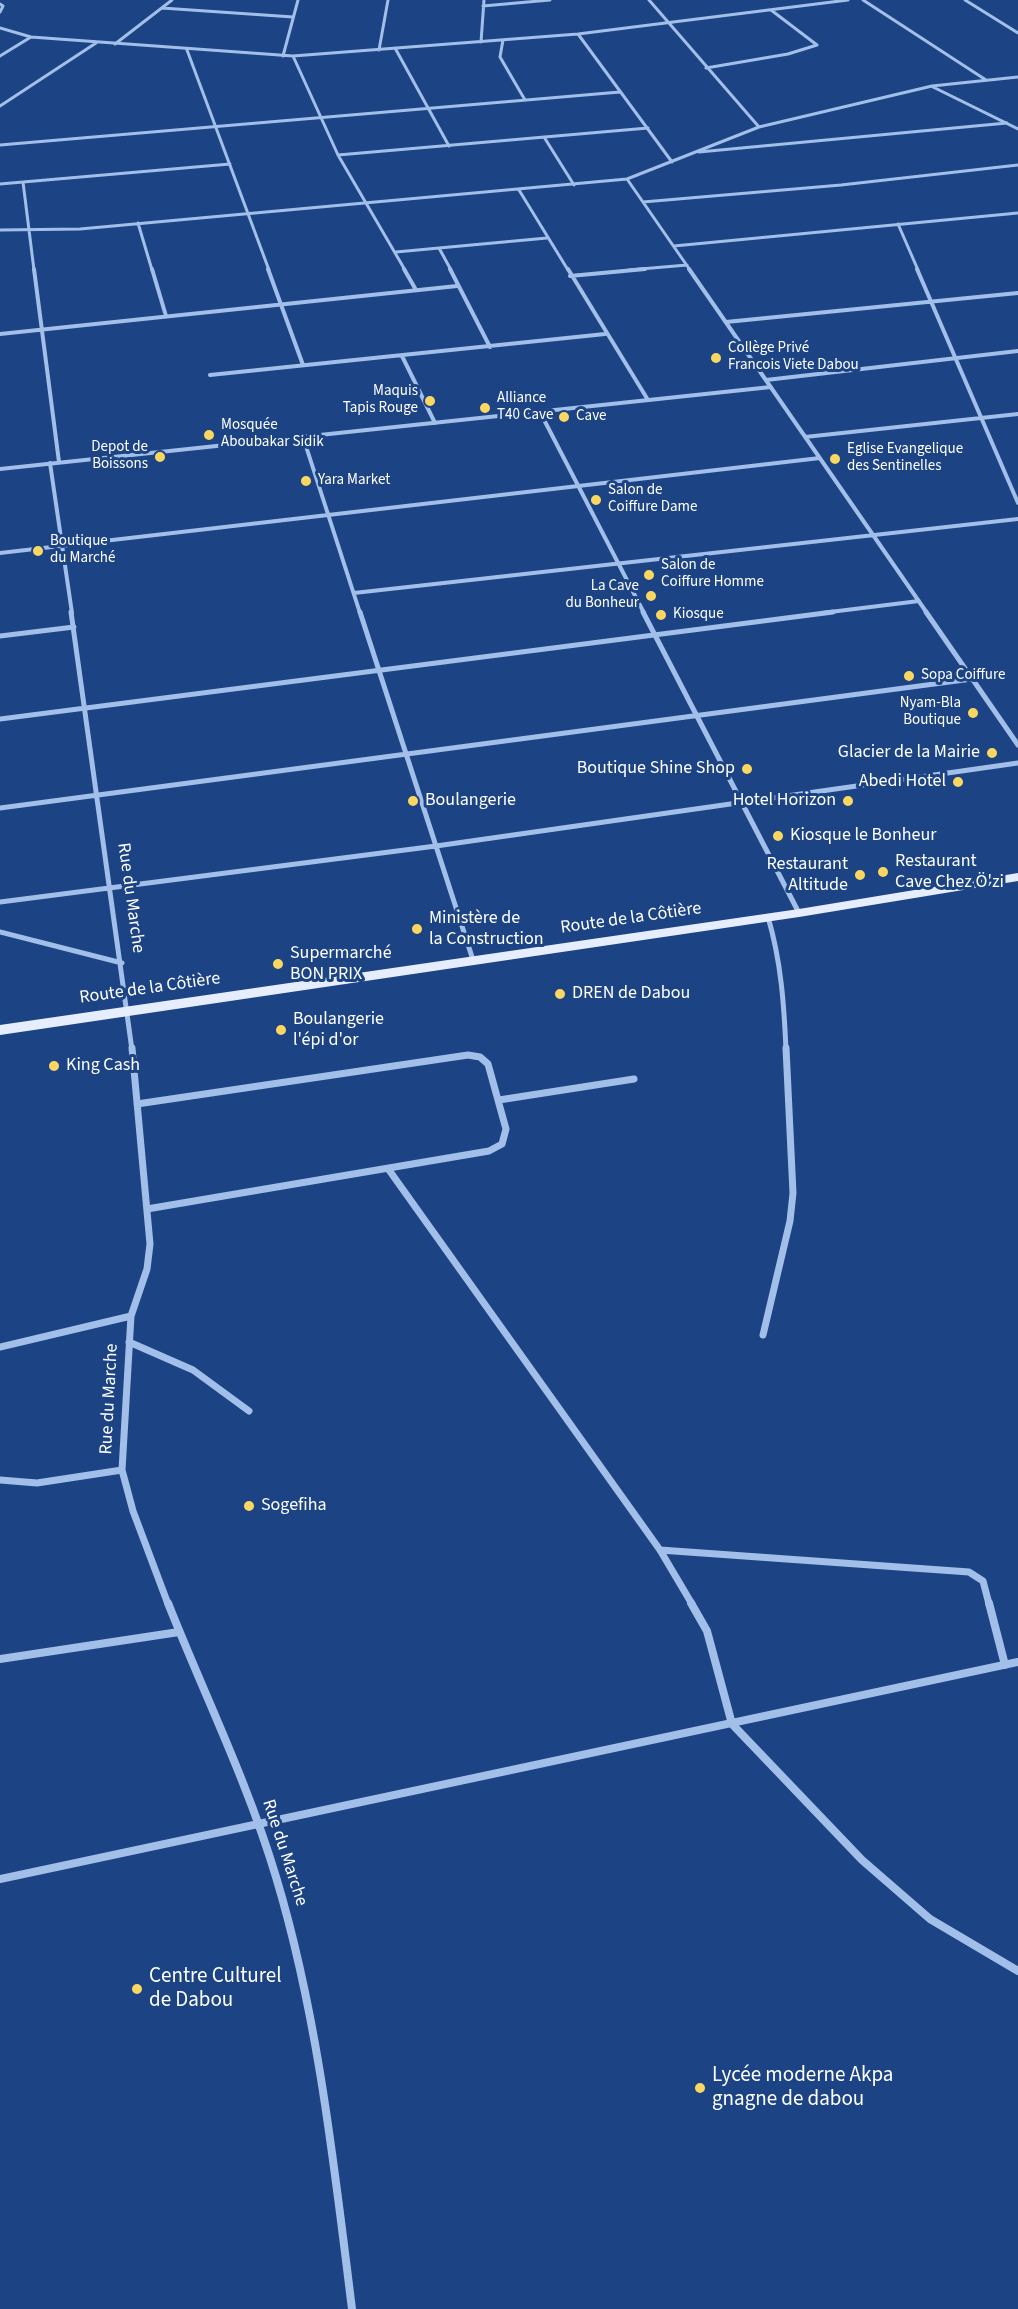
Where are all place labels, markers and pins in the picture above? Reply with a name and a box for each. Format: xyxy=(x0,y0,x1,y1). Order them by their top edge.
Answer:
place label: Collège Privé Francois Viete Dabou xyxy=(728,340,859,375)
marker: Collège Privé Francois Viete Dabou xyxy=(709,351,723,365)
place label: Maquis Tapis Rouge xyxy=(343,383,418,418)
place label: Alliance T40 Cave xyxy=(497,390,553,425)
marker: Maquis Tapis Rouge xyxy=(423,394,437,408)
marker: Alliance T40 Cave xyxy=(478,401,492,415)
place label: Cave xyxy=(576,408,607,426)
marker: Cave xyxy=(557,410,571,424)
place label: Mosquée Aboubakar Sidik xyxy=(221,417,324,452)
marker: Mosquée Aboubakar Sidik xyxy=(202,428,216,442)
place label: Depot de Boissons xyxy=(91,439,148,474)
place label: Eglise Evangelique des Sentinelles xyxy=(847,441,963,476)
marker: Depot de Boissons xyxy=(153,450,167,464)
marker: Eglise Evangelique des Sentinelles xyxy=(828,452,842,466)
place label: Yara Market xyxy=(318,472,390,490)
marker: Yara Market xyxy=(299,474,313,488)
place label: Salon de Coiffure Dame xyxy=(608,482,697,517)
marker: Salon de Coiffure Dame xyxy=(589,493,603,507)
place label: Boutique du Marché xyxy=(50,533,115,568)
marker: Boutique du Marché xyxy=(31,544,45,558)
place label: Salon de Coiffure Homme xyxy=(661,557,764,592)
marker: Salon de Coiffure Homme xyxy=(642,568,656,582)
place label: La Cave du Bonheur xyxy=(565,578,639,613)
marker: La Cave du Bonheur xyxy=(644,589,658,603)
place label: Kiosque xyxy=(673,606,724,624)
marker: Kiosque xyxy=(654,608,668,622)
place label: Sopa Coiffure xyxy=(921,667,1006,685)
marker: Sopa Coiffure xyxy=(902,669,916,683)
place label: Nyam-Bla Boutique xyxy=(900,695,961,730)
marker: Nyam-Bla Boutique xyxy=(966,706,980,720)
place label: Glacier de la Mairie xyxy=(838,742,980,764)
marker: Glacier de la Mairie xyxy=(985,746,999,760)
place label: Boutique Shine Shop xyxy=(577,758,735,780)
marker: Boutique Shine Shop xyxy=(740,762,754,776)
place label: Abedi Hotel xyxy=(859,771,946,793)
marker: Abedi Hotel xyxy=(951,775,965,789)
place label: Boulangerie xyxy=(425,790,516,812)
place label: Hotel Horizon xyxy=(733,790,836,812)
marker: Boulangerie xyxy=(406,794,420,808)
marker: Hotel Horizon xyxy=(841,794,855,808)
place label: Kiosque le Bonheur xyxy=(790,825,936,847)
marker: Kiosque le Bonheur xyxy=(771,829,785,843)
place label: Restaurant Cave Chez Ö'zi xyxy=(895,851,1004,894)
place label: Restaurant Altitude xyxy=(766,854,848,896)
marker: Restaurant Cave Chez Ö'zi xyxy=(876,865,890,879)
marker: Restaurant Altitude xyxy=(853,868,867,882)
place label: Ministère de la Construction xyxy=(429,908,544,950)
marker: Ministère de la Construction xyxy=(410,922,424,936)
place label: Supermarché BON PRIX xyxy=(290,943,392,986)
marker: Supermarché BON PRIX xyxy=(271,957,285,971)
place label: DREN de Dabou xyxy=(572,983,690,1005)
marker: DREN de Dabou xyxy=(553,987,567,1001)
place label: Boulangerie l'épi d'or xyxy=(293,1009,384,1052)
marker: Boulangerie l'épi d'or xyxy=(274,1023,288,1037)
place label: King Cash xyxy=(66,1055,140,1077)
marker: King Cash xyxy=(47,1059,61,1073)
place label: Sogefiha xyxy=(261,1495,327,1517)
marker: Sogefiha xyxy=(242,1499,256,1513)
place label: Centre Culturel de Dabou xyxy=(149,1964,282,2014)
marker: Centre Culturel de Dabou xyxy=(130,1982,144,1996)
place label: Lycée moderne Akpa gnagne de dabou xyxy=(712,2063,893,2113)
marker: Lycée moderne Akpa gnagne de dabou xyxy=(693,2081,707,2095)

